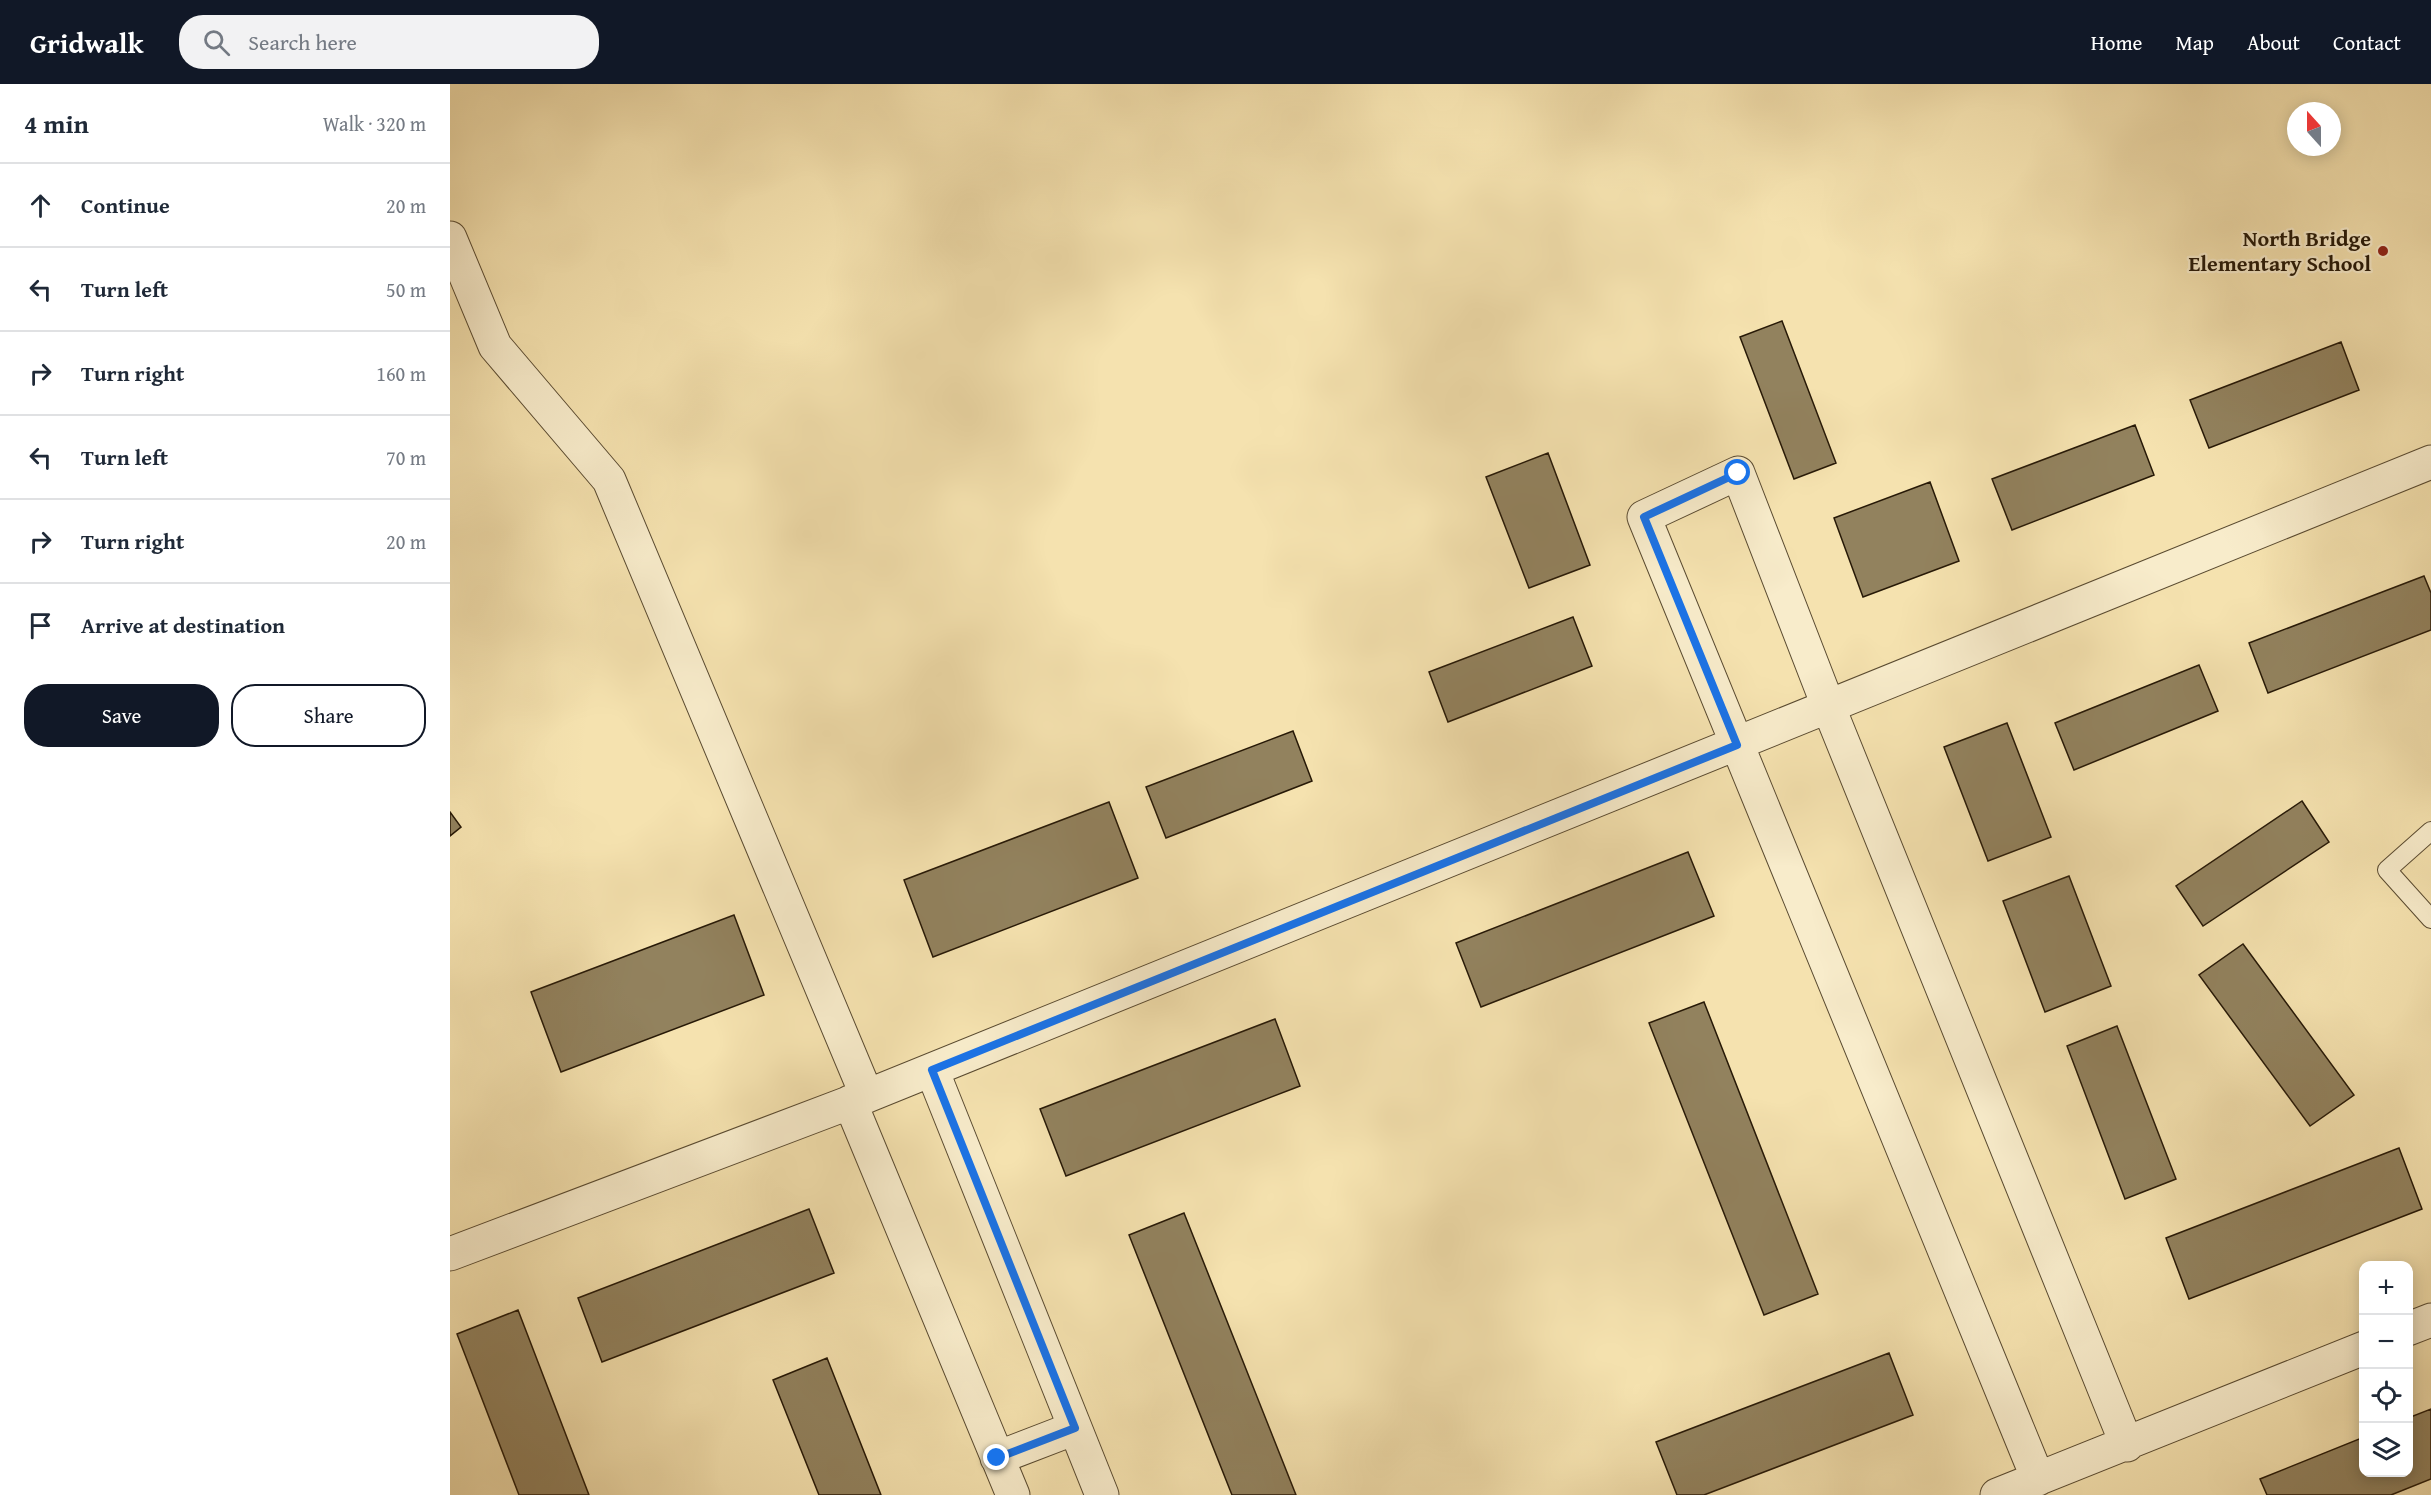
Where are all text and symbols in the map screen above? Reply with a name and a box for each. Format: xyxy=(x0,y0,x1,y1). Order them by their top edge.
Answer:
search box xyxy=(179,15,599,69)
text: Gridwalk xyxy=(30,22,143,63)
icon: search xyxy=(200,26,233,59)
text: Search here xyxy=(248,26,357,58)
text: Home xyxy=(2091,27,2142,58)
text: Map xyxy=(2175,27,2214,58)
text: About xyxy=(2247,27,2300,58)
text: Contact xyxy=(2333,27,2401,58)
north arrow xyxy=(2287,102,2341,156)
text: 4 min xyxy=(24,104,89,143)
text: Walk · 320 m xyxy=(323,109,426,138)
icon: ahead xyxy=(24,189,57,222)
text: Continue xyxy=(81,189,170,221)
text: 20 m xyxy=(386,191,426,220)
place label: North Bridge Elementary School xyxy=(2189,222,2371,279)
marker: North Bridge Elementary School xyxy=(2376,244,2390,258)
icon: left xyxy=(24,273,57,306)
text: Turn left xyxy=(81,273,168,305)
text: 50 m xyxy=(386,275,426,304)
icon: right xyxy=(24,357,57,390)
text: Turn right xyxy=(81,357,184,389)
text: 160 m xyxy=(376,359,426,388)
icon: left xyxy=(24,441,57,474)
text: Turn left xyxy=(81,441,168,473)
text: 70 m xyxy=(386,443,426,472)
route start xyxy=(1724,459,1750,485)
icon: right xyxy=(24,525,57,558)
text: Turn right xyxy=(81,525,184,557)
text: 20 m xyxy=(386,527,426,556)
icon: arrive xyxy=(24,609,57,642)
text: Arrive at destination xyxy=(81,609,285,641)
button: Save xyxy=(24,684,219,747)
button: Share xyxy=(231,684,426,747)
map controls xyxy=(2359,1261,2413,1477)
button: + xyxy=(2359,1261,2413,1315)
button: − xyxy=(2359,1315,2413,1369)
button: locate xyxy=(2359,1369,2413,1423)
button: layers xyxy=(2359,1423,2413,1477)
route end xyxy=(983,1444,1009,1470)

